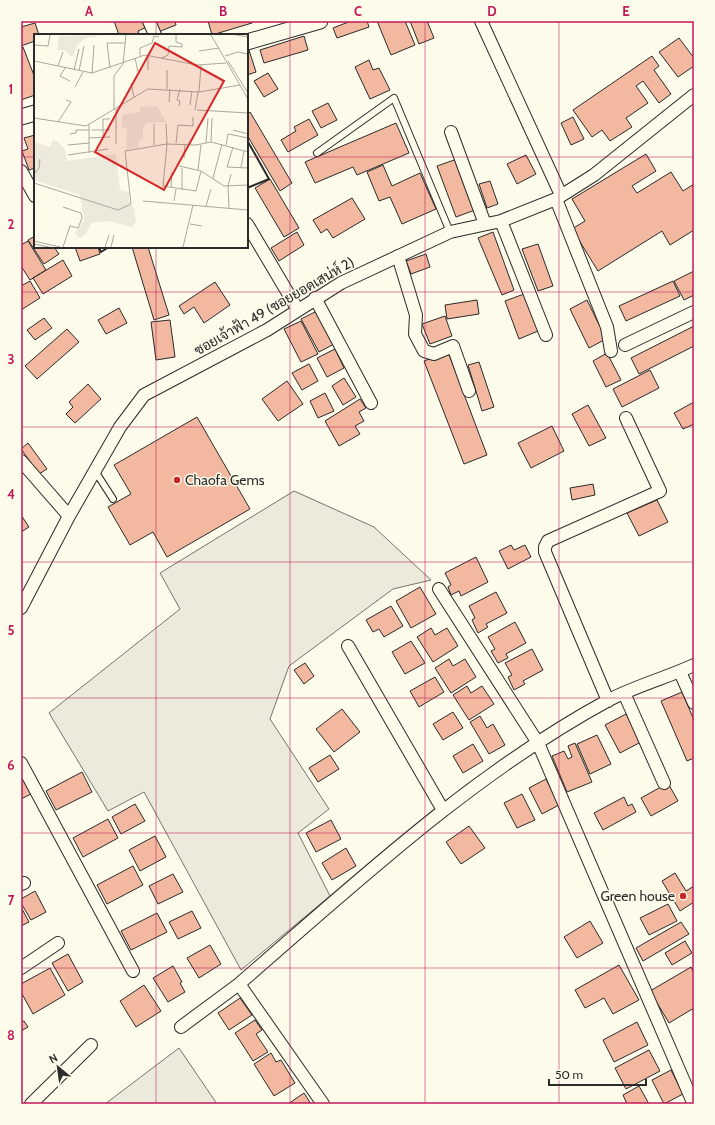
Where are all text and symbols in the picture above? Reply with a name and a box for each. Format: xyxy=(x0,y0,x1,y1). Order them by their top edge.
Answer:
text: A xyxy=(85,3,94,19)
text: B xyxy=(219,3,227,19)
text: C xyxy=(354,3,362,19)
text: D xyxy=(487,3,497,19)
text: E xyxy=(622,3,630,19)
inset map xyxy=(34,34,248,248)
text: 1 xyxy=(9,81,13,97)
text: 2 xyxy=(8,216,15,232)
street label: ซอยเจ้าฟ้า 49 (ซอยยอดเสน่ห์ 2) xyxy=(191,253,357,359)
text: 3 xyxy=(7,351,15,367)
place label: Chaofa Gems xyxy=(185,471,265,489)
marker: Chaofa Gems xyxy=(172,475,182,485)
text: 4 xyxy=(7,486,15,502)
text: 5 xyxy=(8,622,15,638)
text: 6 xyxy=(7,757,15,773)
place label: Green house xyxy=(601,887,675,905)
marker: Green house xyxy=(678,891,688,901)
text: 7 xyxy=(8,892,15,908)
text: 8 xyxy=(7,1027,15,1043)
north arrow xyxy=(38,1047,78,1087)
text: N xyxy=(46,1050,60,1066)
scale bar xyxy=(549,1061,646,1087)
text: 50 m xyxy=(555,1067,583,1082)

